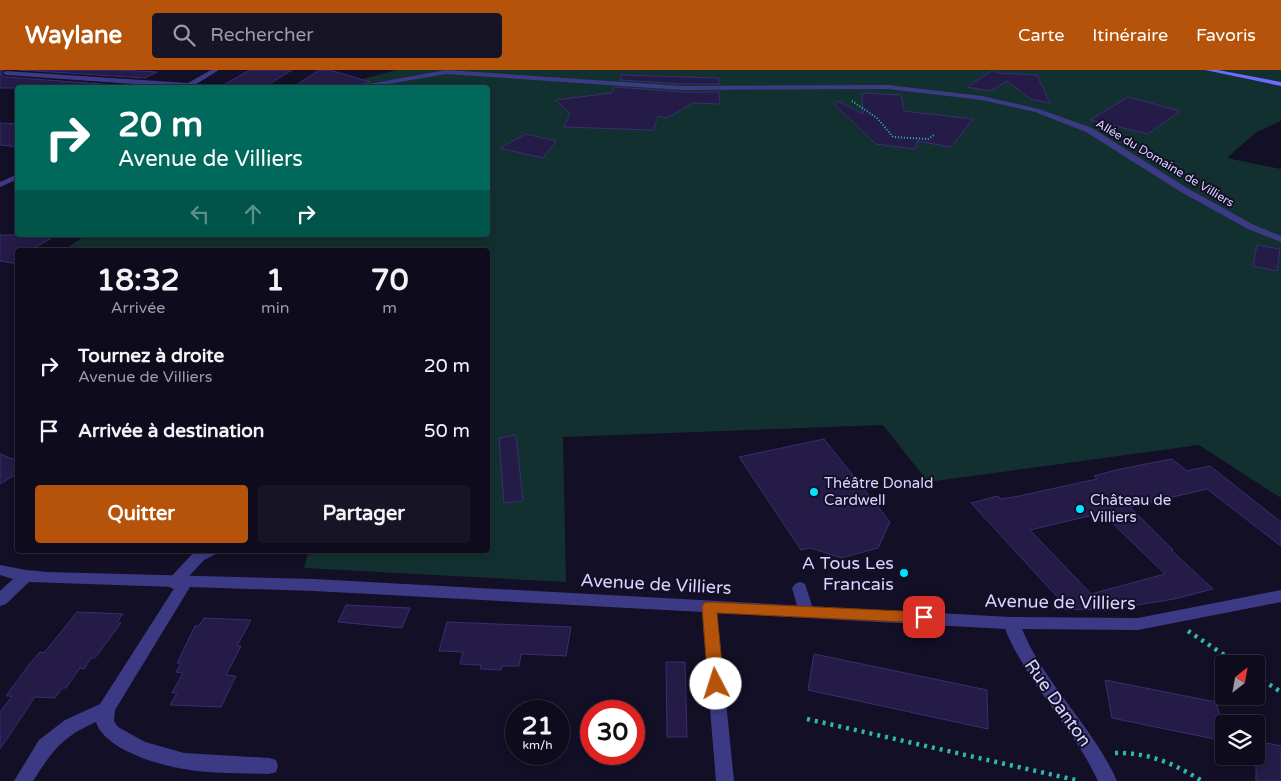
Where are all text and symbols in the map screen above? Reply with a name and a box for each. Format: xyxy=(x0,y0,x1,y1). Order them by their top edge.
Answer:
search box xyxy=(152,13,502,58)
text: Waylane xyxy=(25,21,122,50)
icon: search xyxy=(170,21,198,49)
text: Rechercher xyxy=(210,24,314,46)
text: Carte xyxy=(1018,24,1064,46)
text: Itinéraire xyxy=(1092,24,1168,46)
text: Favoris xyxy=(1196,24,1256,46)
text: 20 m xyxy=(118,104,203,146)
icon: right xyxy=(35,105,100,170)
street label: Allée du Domaine de Villiers xyxy=(1094,116,1237,210)
text: Avenue de Villiers xyxy=(118,146,303,172)
icon: left xyxy=(186,200,214,228)
icon: ahead xyxy=(239,200,267,228)
icon: right xyxy=(292,200,320,228)
text: 18:32 xyxy=(96,262,180,299)
text: 1 xyxy=(266,262,285,299)
text: 70 xyxy=(371,262,409,299)
text: Arrivée xyxy=(111,298,165,318)
text: min xyxy=(261,298,289,318)
text: m xyxy=(382,298,397,318)
text: Tournez à droite xyxy=(78,345,224,367)
icon: right xyxy=(35,352,63,380)
text: 20 m xyxy=(424,355,470,377)
text: Avenue de Villiers xyxy=(78,367,212,387)
icon: arrive xyxy=(35,417,63,445)
text: Arrivée à destination xyxy=(78,420,264,442)
text: 50 m xyxy=(424,420,470,442)
place label: Théâtre Donald Cardwell xyxy=(824,474,933,509)
button: Quitter xyxy=(35,485,248,543)
button: Partager xyxy=(258,485,470,543)
marker: Théâtre Donald Cardwell xyxy=(808,486,820,498)
place label: Château de Villiers xyxy=(1090,491,1171,526)
marker: Château de Villiers xyxy=(1074,503,1086,515)
place label: A Tous Les Francais xyxy=(802,552,894,595)
marker: A Tous Les Francais xyxy=(898,567,910,579)
street label: Avenue de Villiers xyxy=(580,569,732,599)
street label: Avenue de Villiers xyxy=(984,590,1136,614)
pin xyxy=(903,596,945,638)
icon: arrive xyxy=(910,603,938,631)
street label: Rue Danton xyxy=(1020,655,1096,751)
north arrow xyxy=(1215,655,1265,705)
map controls xyxy=(1215,655,1265,765)
position arrow xyxy=(689,657,741,709)
speed limit sign: 30 xyxy=(580,700,645,765)
text: 21 xyxy=(522,711,553,741)
button: layers xyxy=(1215,715,1265,765)
text: km/h xyxy=(522,738,553,752)

